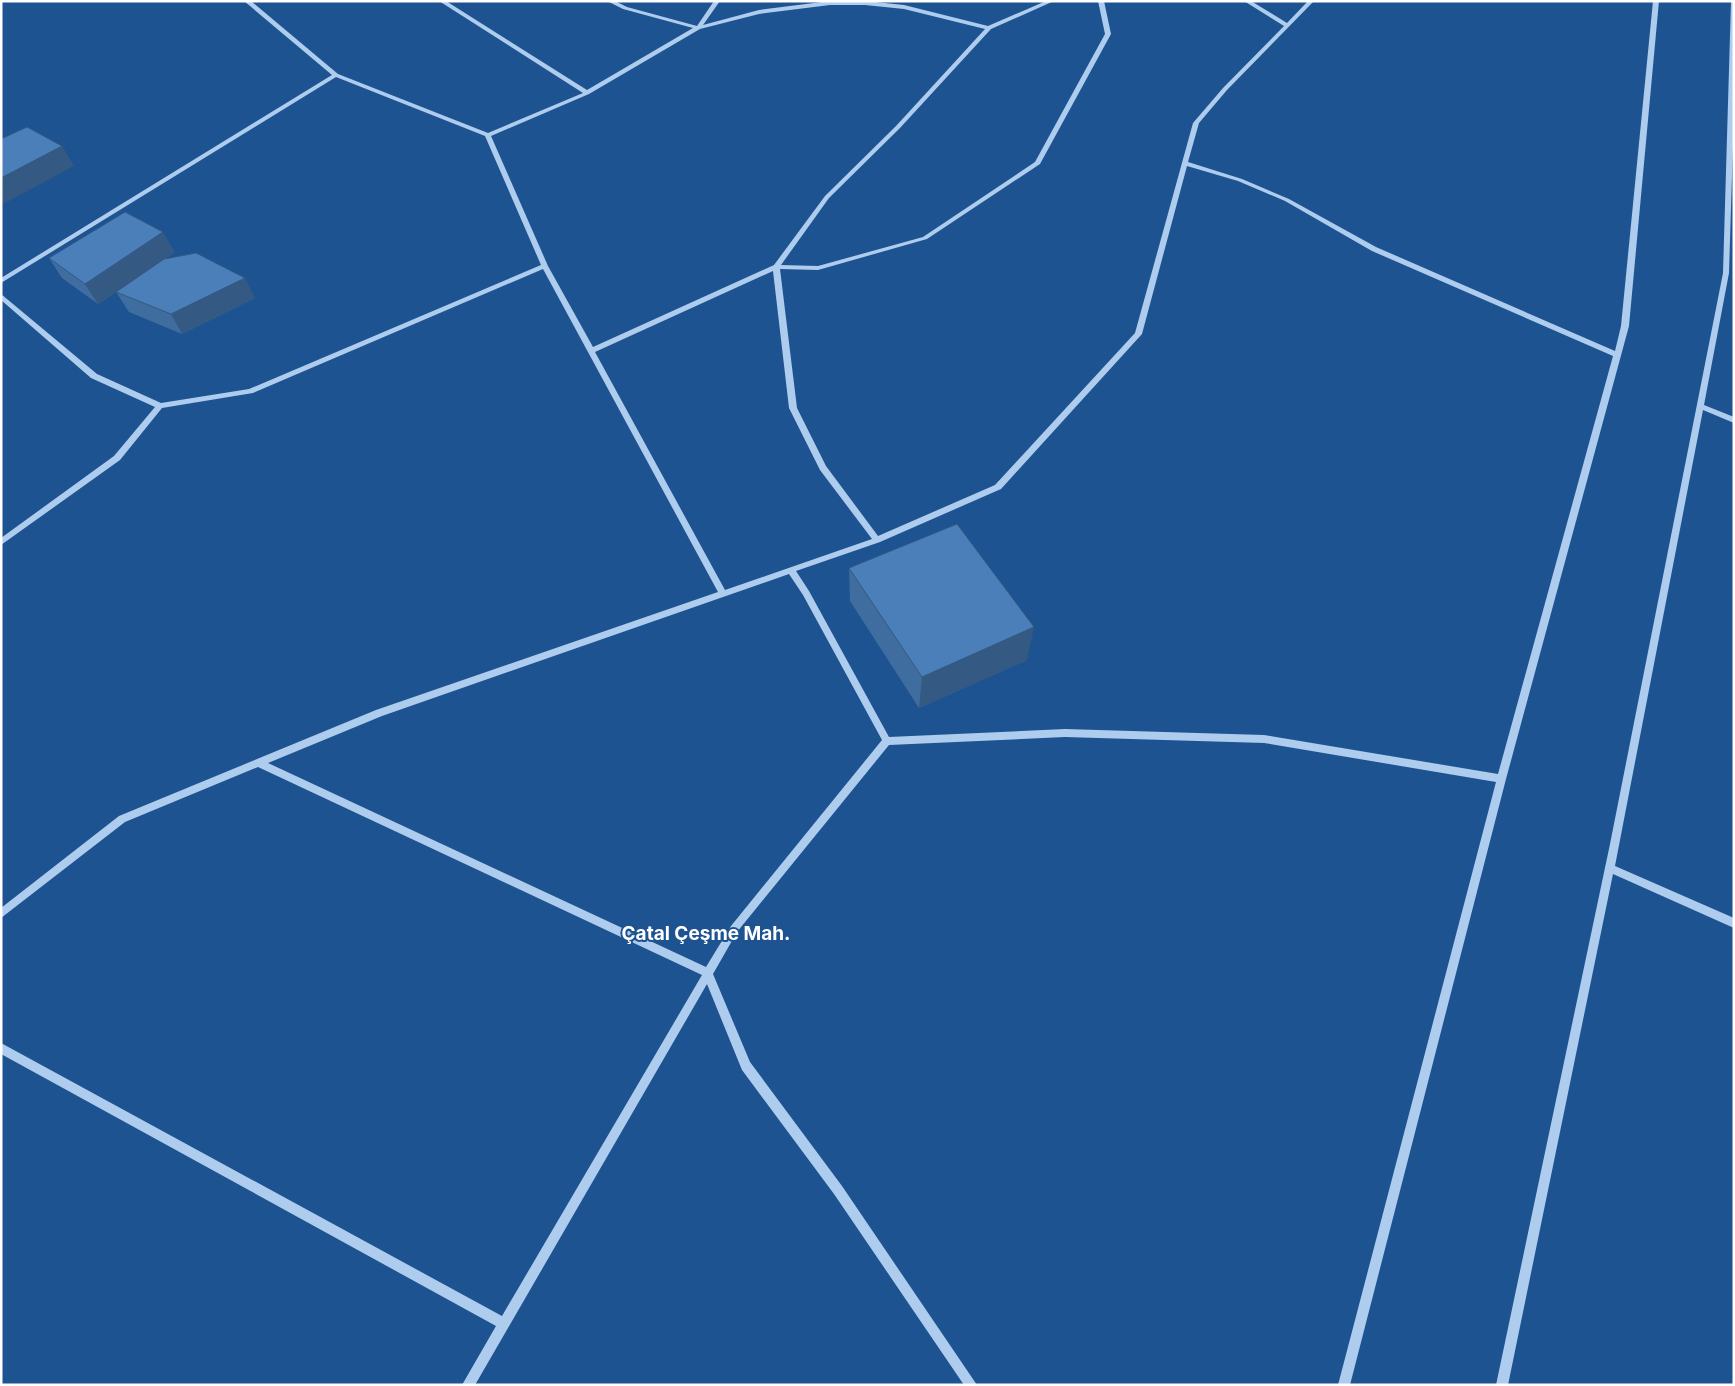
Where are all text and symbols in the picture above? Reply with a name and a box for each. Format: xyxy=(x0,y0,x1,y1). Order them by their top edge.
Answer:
district label: Çatal Çeşme Mah. xyxy=(622,922,790,945)

